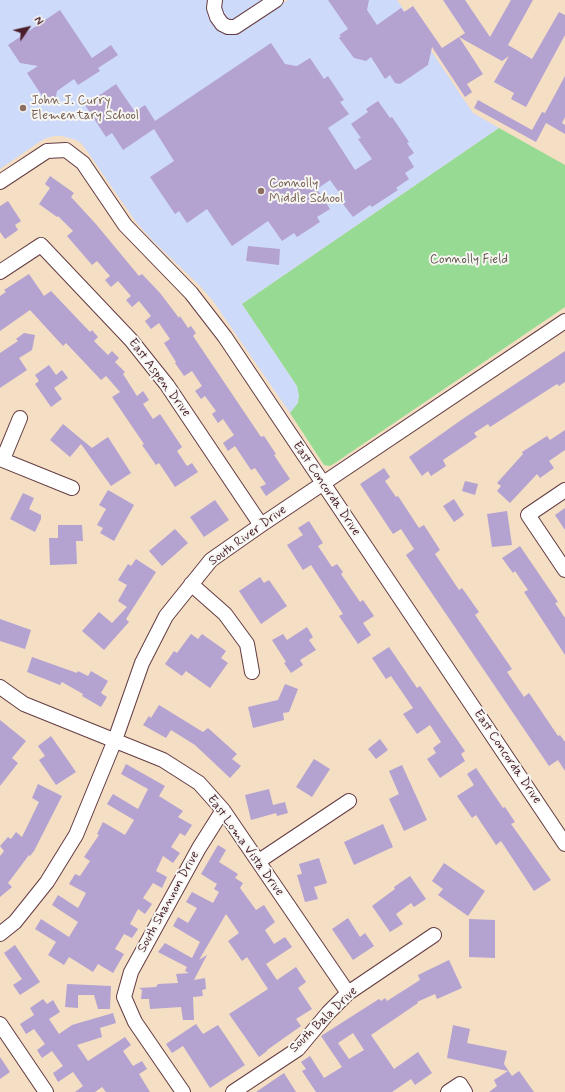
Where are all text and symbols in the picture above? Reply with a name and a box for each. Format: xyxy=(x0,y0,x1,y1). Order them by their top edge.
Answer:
north arrow xyxy=(8,8,48,48)
text: N xyxy=(30,14,46,28)
place label: John J. Curry Elementary School xyxy=(31,93,139,124)
marker: John J. Curry Elementary School xyxy=(18,103,28,113)
place label: Connolly Middle School xyxy=(269,176,343,207)
marker: Connolly Middle School xyxy=(256,186,266,196)
park label: Connolly Field xyxy=(430,252,508,268)
street label: East Aspen Drive xyxy=(124,336,194,420)
street label: East Concorda Drive xyxy=(289,439,363,539)
street label: South River Drive xyxy=(206,502,290,570)
street label: East Concorda Drive xyxy=(470,707,544,807)
street label: East Loma Vista Drive xyxy=(203,792,287,900)
street label: South Shannon Drive xyxy=(135,849,203,955)
street label: South Bala Drive xyxy=(287,984,361,1056)

